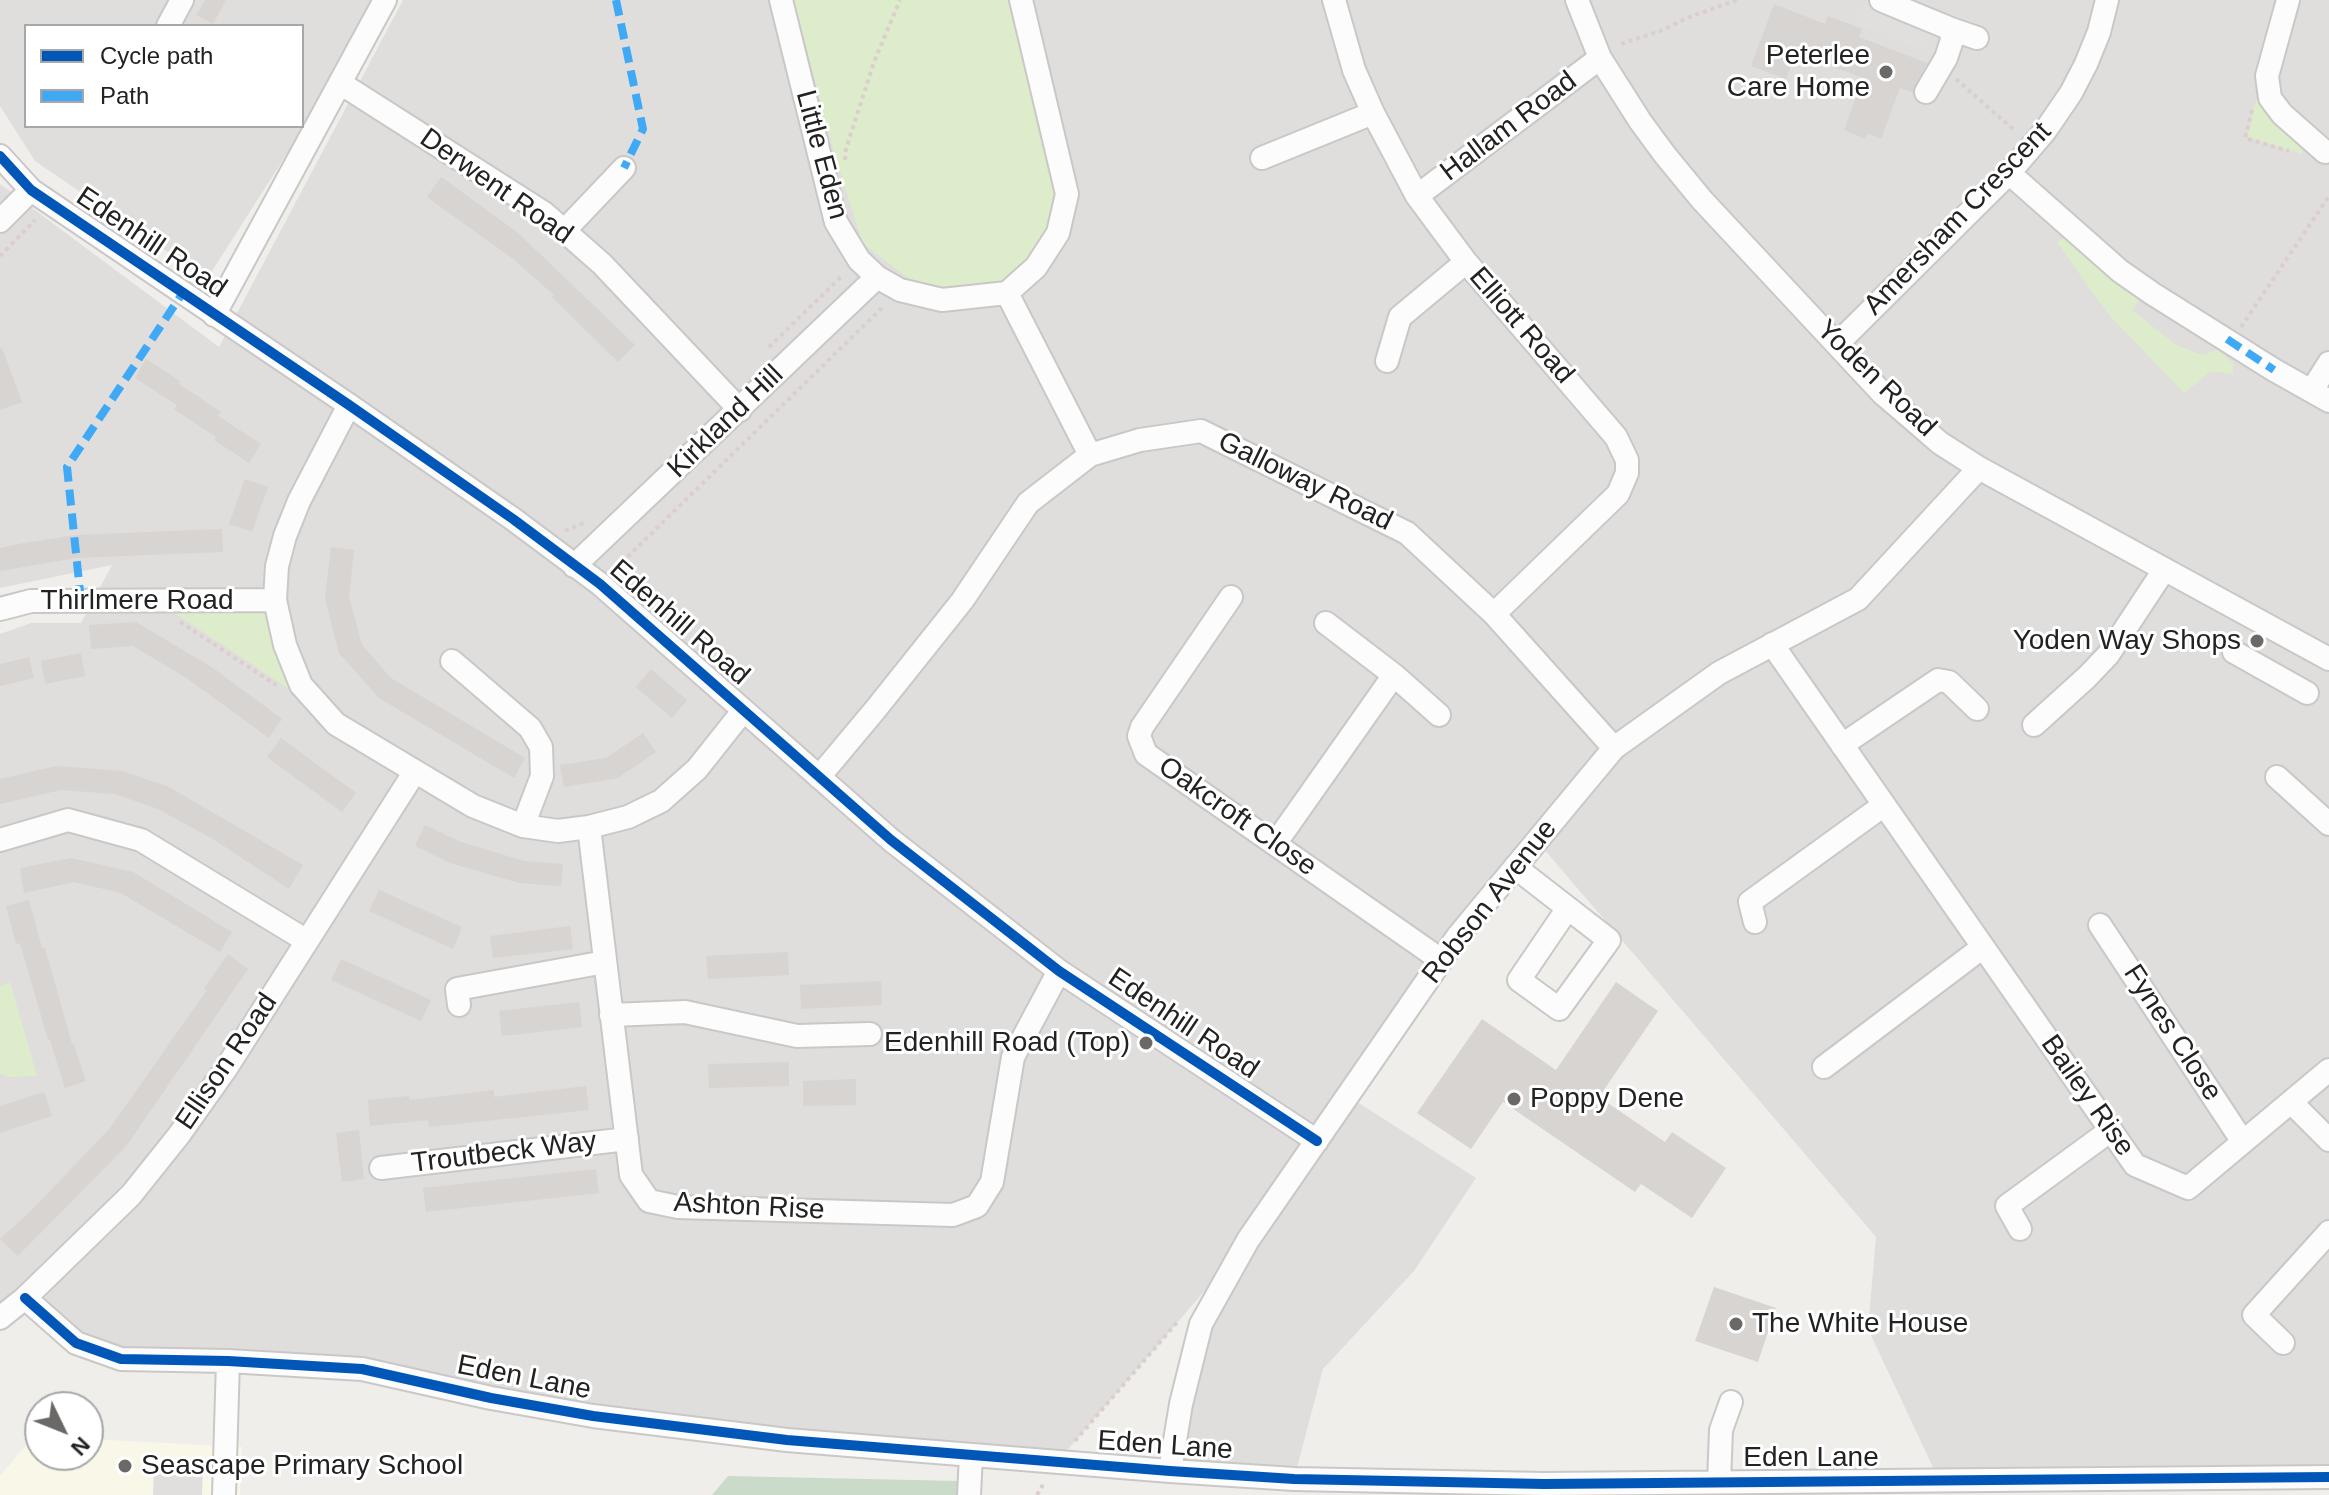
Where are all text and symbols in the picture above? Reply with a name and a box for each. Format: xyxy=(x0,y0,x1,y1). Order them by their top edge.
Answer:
legend xyxy=(24,24,304,128)
place label: Peterlee Care Home xyxy=(1727,39,1870,105)
text: Cycle path xyxy=(100,42,213,69)
marker: Peterlee Care Home xyxy=(1877,63,1895,81)
street label: Hallam Road xyxy=(1434,65,1584,189)
text: Path xyxy=(100,82,149,109)
street label: Little Eden xyxy=(788,87,854,223)
street label: Amersham Crescent xyxy=(1857,116,2059,322)
street label: Derwent Road xyxy=(413,122,579,252)
street label: Edenhill Road xyxy=(69,180,233,306)
street label: Elliott Road xyxy=(1461,261,1581,391)
street label: Yoden Road xyxy=(1809,314,1943,444)
street label: Kirkland Hill xyxy=(661,359,791,485)
street label: Galloway Road xyxy=(1212,425,1398,539)
street label: Edenhill Road xyxy=(602,553,756,693)
street label: Thirlmere Road xyxy=(41,584,233,618)
place label: Yoden Way Shops xyxy=(2013,624,2241,658)
marker: Yoden Way Shops xyxy=(2248,632,2266,650)
street label: Oakcroft Close xyxy=(1152,750,1322,884)
street label: Robson Avenue xyxy=(1416,813,1564,991)
street label: Fynes Close xyxy=(2116,959,2228,1107)
street label: Edenhill Road xyxy=(1101,961,1265,1087)
street label: Ellison Road xyxy=(169,987,285,1137)
place label: Edenhill Road (Top) xyxy=(884,1026,1130,1060)
street label: Bailey Rise xyxy=(2033,1029,2141,1163)
marker: Edenhill Road (Top) xyxy=(1137,1034,1155,1052)
place label: Poppy Dene xyxy=(1530,1082,1684,1116)
marker: Poppy Dene xyxy=(1505,1090,1523,1108)
street label: Troutbeck Way xyxy=(410,1125,598,1181)
street label: Ashton Rise xyxy=(673,1186,825,1228)
place label: The White House xyxy=(1752,1307,1968,1341)
marker: The White House xyxy=(1727,1315,1745,1333)
street label: Eden Lane xyxy=(454,1349,594,1407)
north arrow xyxy=(24,1391,104,1471)
street label: Eden Lane xyxy=(1096,1425,1234,1467)
text: N xyxy=(66,1432,95,1461)
street label: Eden Lane xyxy=(1743,1441,1879,1475)
place label: Seascape Primary School xyxy=(141,1449,463,1483)
marker: Seascape Primary School xyxy=(116,1457,134,1475)

